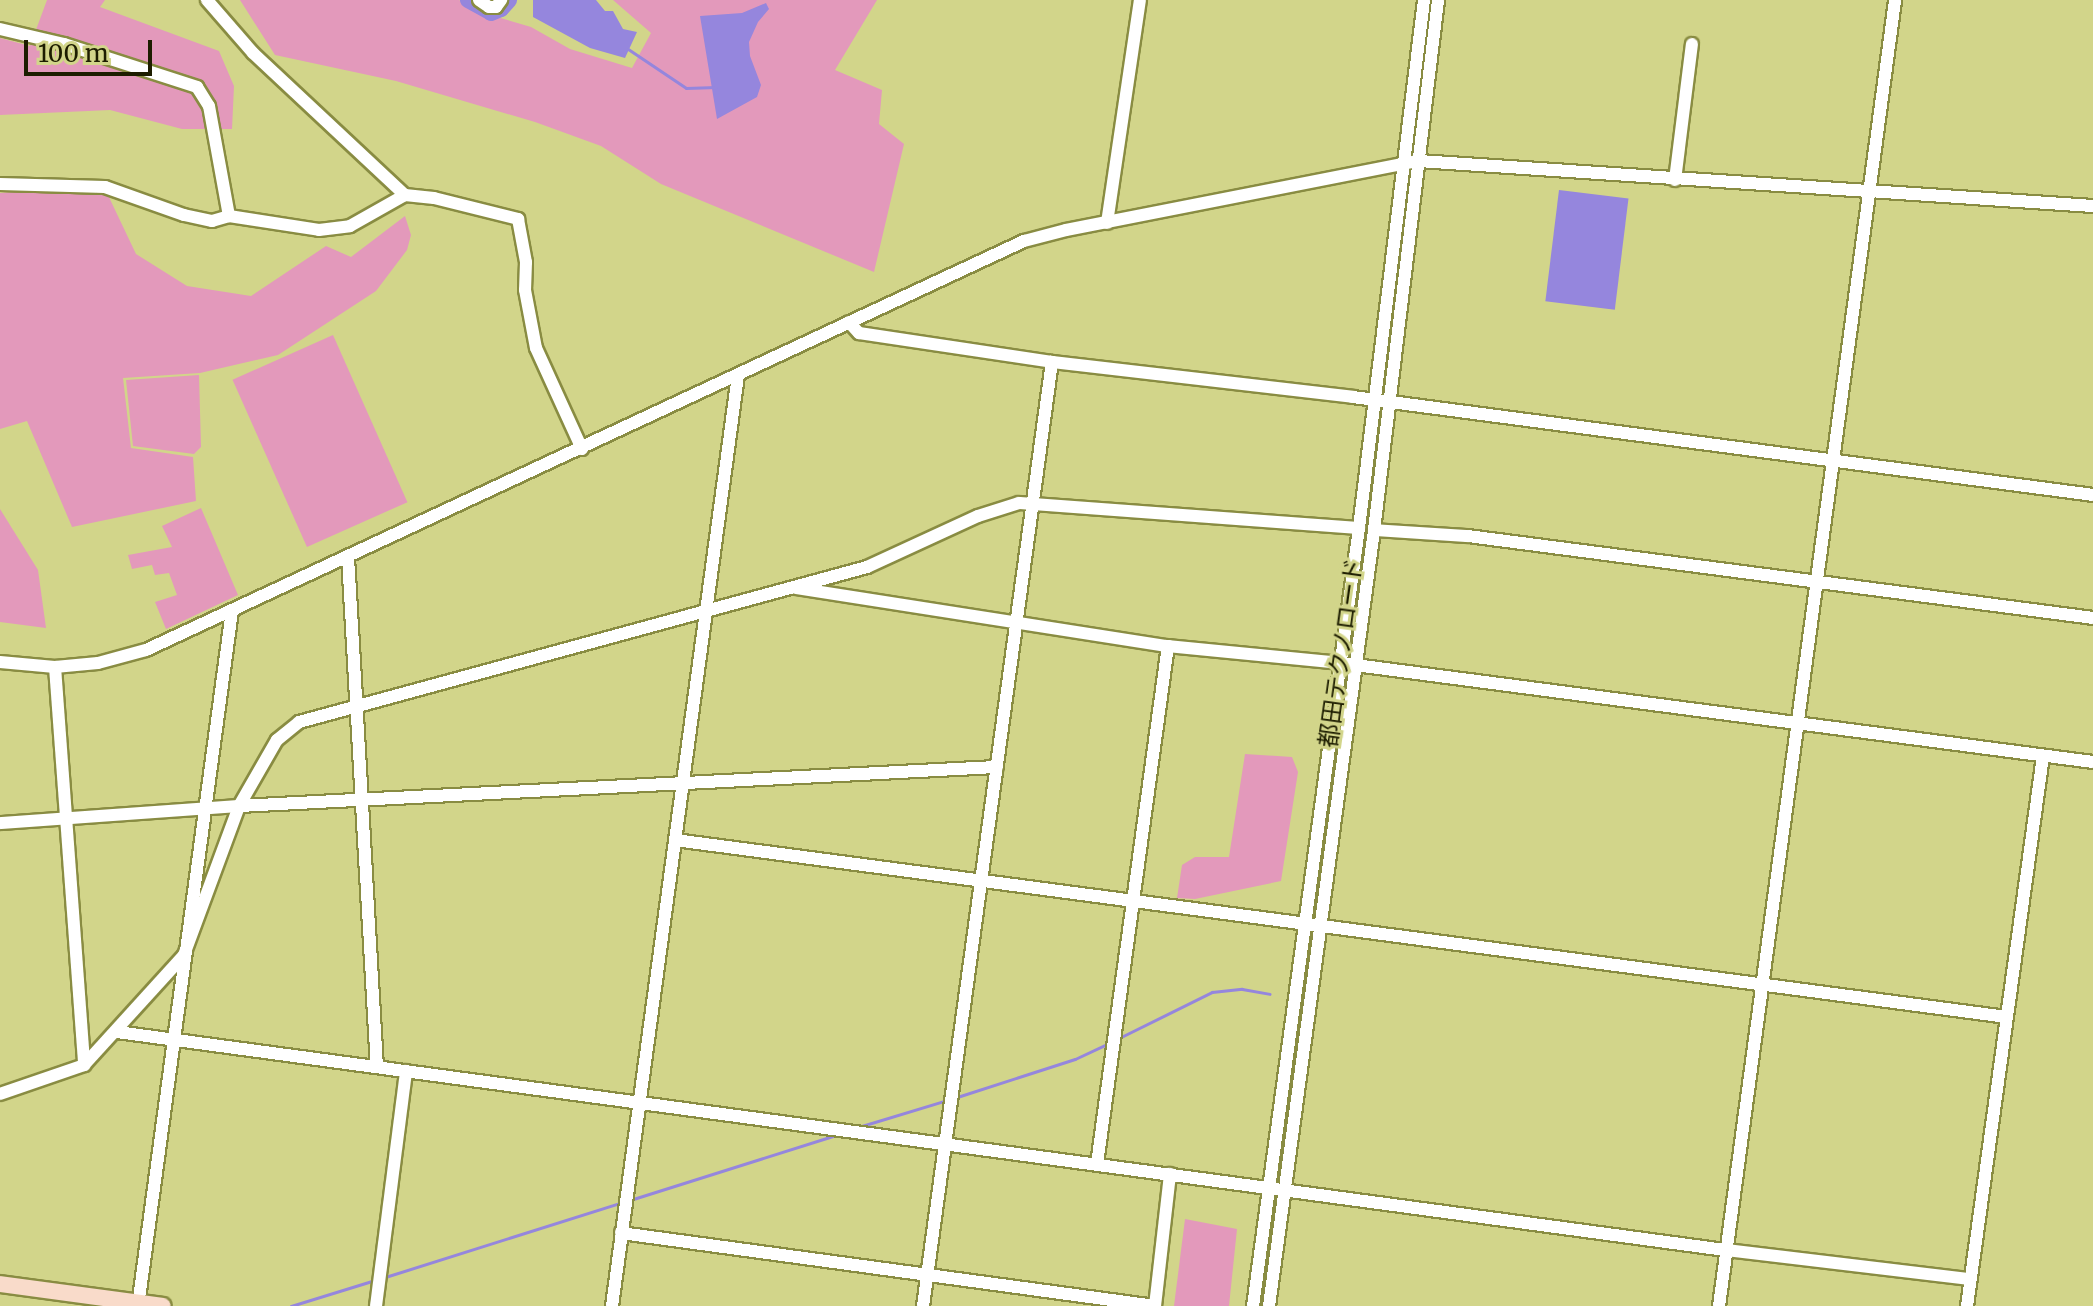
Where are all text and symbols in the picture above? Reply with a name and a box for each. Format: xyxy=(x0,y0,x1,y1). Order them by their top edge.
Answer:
scale bar xyxy=(28,24,156,74)
text: 100 m xyxy=(38,38,108,69)
street label: 都田テクノロード xyxy=(1313,556,1369,750)

